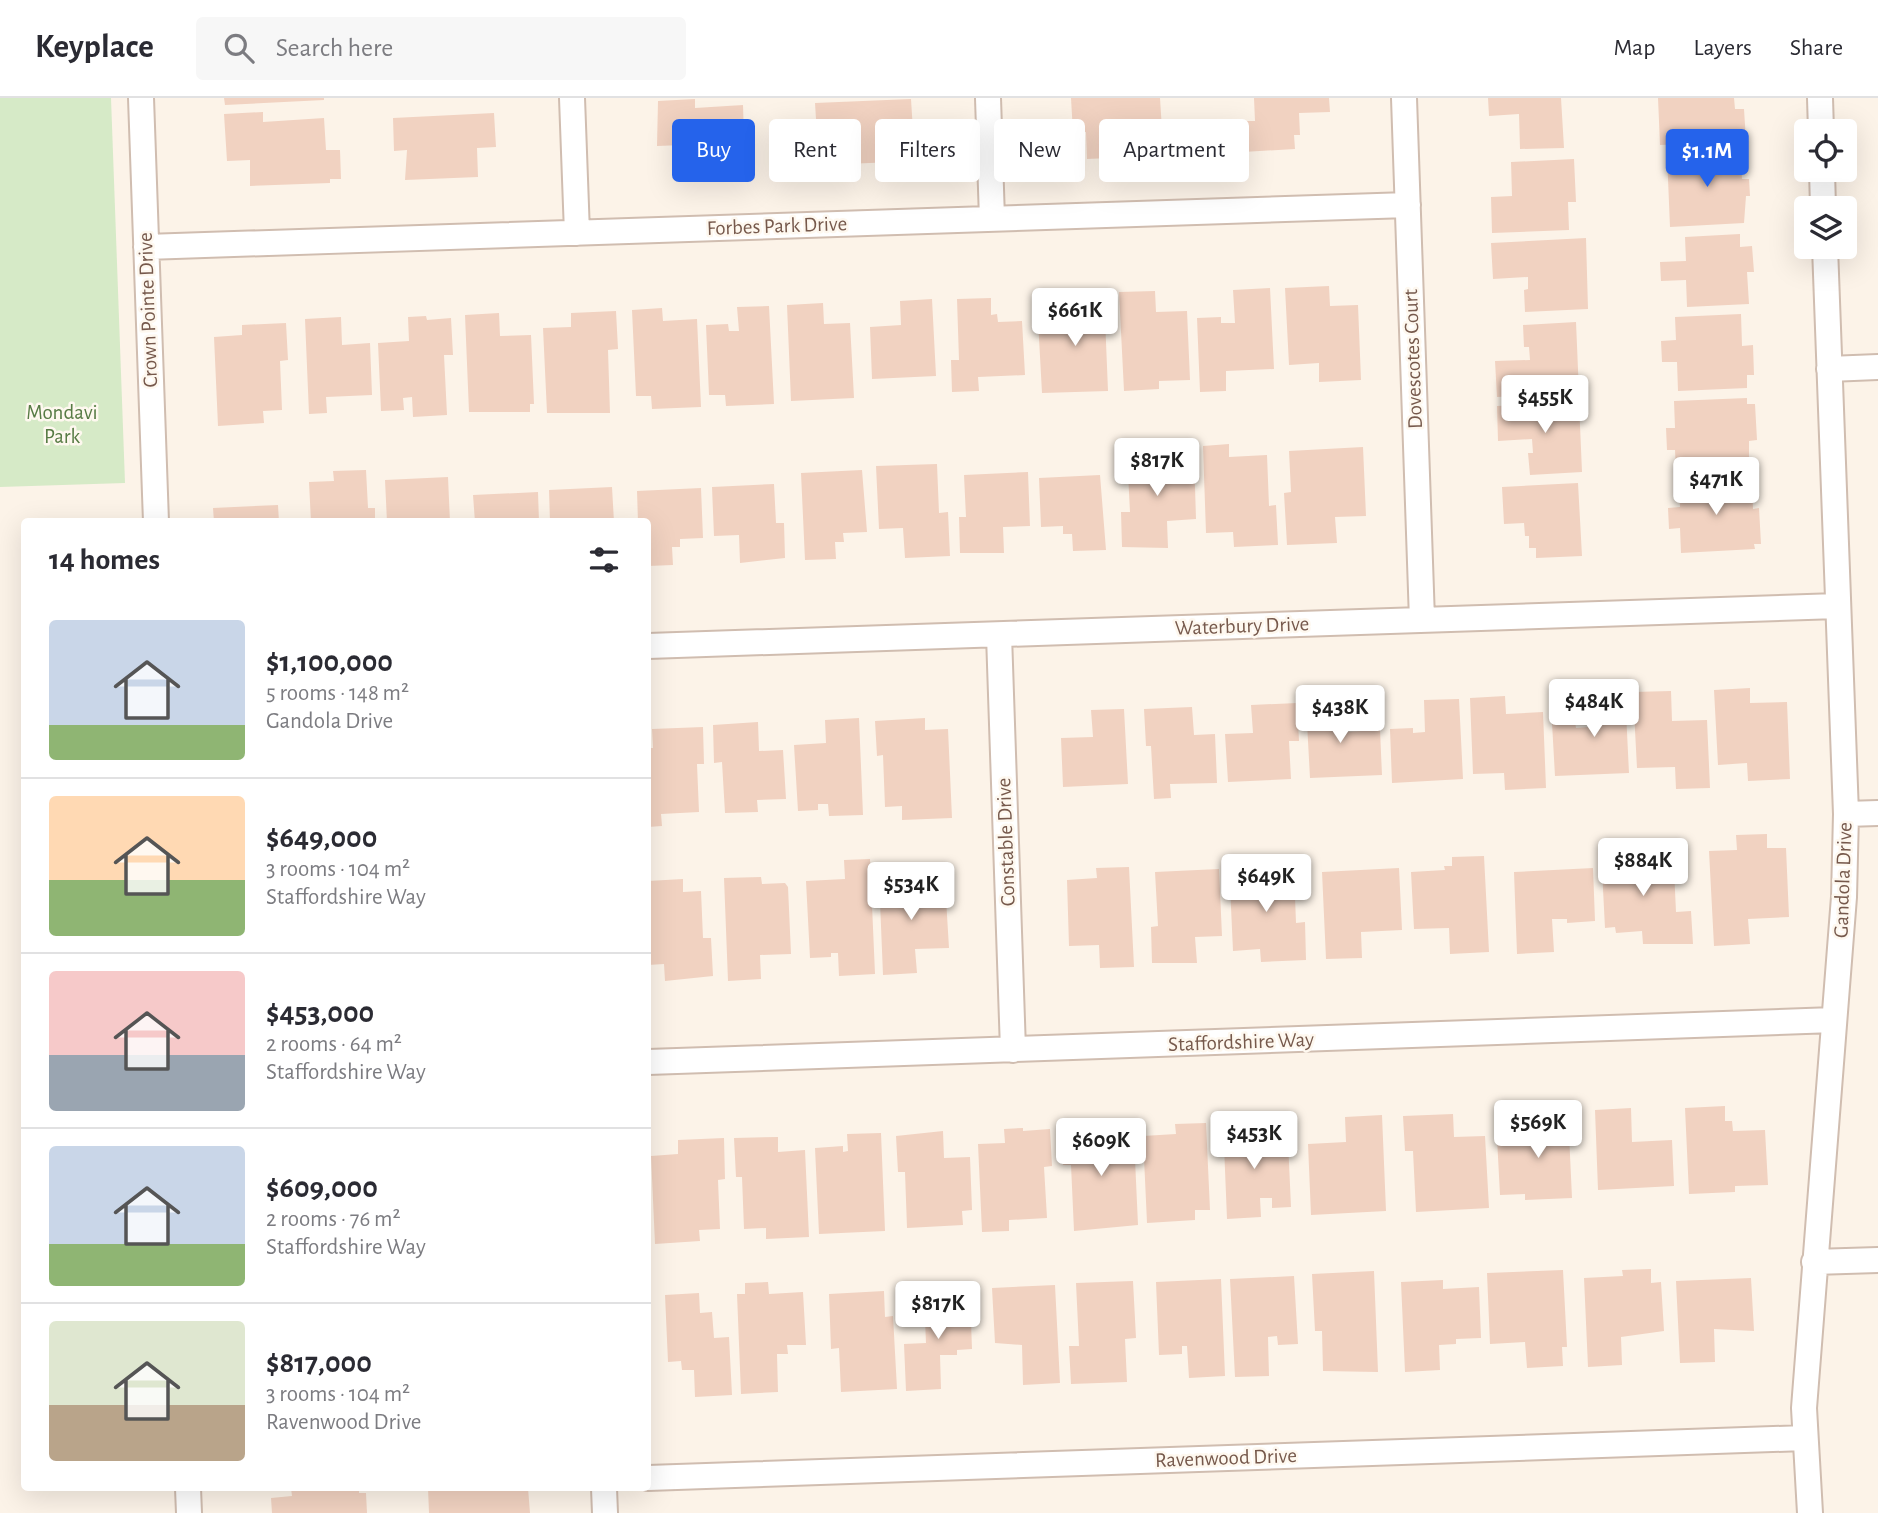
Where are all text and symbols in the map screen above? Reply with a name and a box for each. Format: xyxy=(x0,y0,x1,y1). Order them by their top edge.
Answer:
search box xyxy=(196,17,686,80)
icon: search xyxy=(220,29,258,67)
text: Keyplace xyxy=(35,31,154,64)
text: Search here xyxy=(276,35,393,61)
text: Map xyxy=(1613,36,1655,60)
text: Layers xyxy=(1693,36,1752,60)
text: Share xyxy=(1790,36,1843,60)
chip: Buy xyxy=(672,119,755,182)
chip: Rent xyxy=(769,119,861,182)
chip: Filters xyxy=(875,119,980,182)
chip: New xyxy=(994,119,1085,182)
chip: Apartment xyxy=(1099,119,1249,182)
map controls xyxy=(1794,119,1857,259)
button: locate xyxy=(1794,119,1857,182)
pin: $1.1M xyxy=(1658,130,1756,189)
text: $1.1M xyxy=(1682,140,1732,163)
button: layers xyxy=(1794,196,1857,259)
street label: Forbes Park Drive xyxy=(706,213,848,239)
street label: Crown Pointe Drive xyxy=(135,232,161,388)
pin: $661K xyxy=(1026,288,1124,348)
street label: Dovescotes Court xyxy=(1400,288,1426,429)
text: $661K xyxy=(1048,299,1102,322)
pin: $455K xyxy=(1496,376,1594,435)
text: $455K xyxy=(1517,386,1573,409)
park label: Mondavi Park xyxy=(26,402,98,447)
pin: $817K xyxy=(1108,438,1206,498)
text: $817K xyxy=(1130,449,1184,472)
pin: $471K xyxy=(1667,458,1765,517)
text: $471K xyxy=(1689,468,1743,491)
icon: filters xyxy=(585,541,623,579)
text: 14 homes xyxy=(49,545,160,575)
street label: Waterbury Drive xyxy=(1174,613,1310,639)
text: $1,100,000 xyxy=(266,647,393,677)
icon: home xyxy=(105,648,189,732)
pin: $484K xyxy=(1545,680,1643,739)
text: 5 rooms · 148 m² xyxy=(266,682,409,705)
pin: $438K xyxy=(1291,686,1389,745)
text: $484K xyxy=(1565,690,1623,713)
text: $438K xyxy=(1312,696,1368,719)
text: Gandola Drive xyxy=(266,710,393,733)
street label: Constable Drive xyxy=(993,777,1019,907)
street label: Gandola Drive xyxy=(1830,822,1856,938)
text: $649,000 xyxy=(266,823,377,853)
icon: home xyxy=(105,824,189,908)
pin: $884K xyxy=(1594,838,1692,898)
text: $884K xyxy=(1614,849,1672,872)
pin: $649K xyxy=(1217,854,1315,914)
text: 3 rooms · 104 m² xyxy=(266,858,410,881)
pin: $534K xyxy=(862,862,960,922)
text: $649K xyxy=(1237,865,1295,888)
text: $534K xyxy=(883,873,939,896)
text: Staffordshire Way xyxy=(266,886,426,909)
text: $453,000 xyxy=(266,998,374,1028)
icon: home xyxy=(105,999,189,1083)
street label: Staffordshire Way xyxy=(1168,1029,1314,1055)
text: 2 rooms · 64 m² xyxy=(266,1033,402,1056)
text: Staffordshire Way xyxy=(266,1061,426,1084)
pin: $569K xyxy=(1489,1100,1587,1160)
text: $569K xyxy=(1510,1111,1566,1134)
pin: $453K xyxy=(1205,1112,1303,1171)
pin: $609K xyxy=(1052,1118,1150,1178)
text: $453K xyxy=(1226,1122,1282,1145)
text: $609K xyxy=(1072,1129,1130,1152)
text: $609,000 xyxy=(266,1173,378,1203)
icon: home xyxy=(105,1174,189,1258)
text: 2 rooms · 76 m² xyxy=(266,1208,400,1231)
text: Staffordshire Way xyxy=(266,1236,426,1259)
pin: $817K xyxy=(889,1282,987,1341)
text: $817K xyxy=(911,1292,965,1315)
text: $817,000 xyxy=(266,1348,372,1378)
icon: home xyxy=(105,1349,189,1433)
text: 3 rooms · 104 m² xyxy=(266,1383,410,1406)
text: Ravenwood Drive xyxy=(266,1411,421,1434)
street label: Ravenwood Drive xyxy=(1155,1445,1297,1471)

